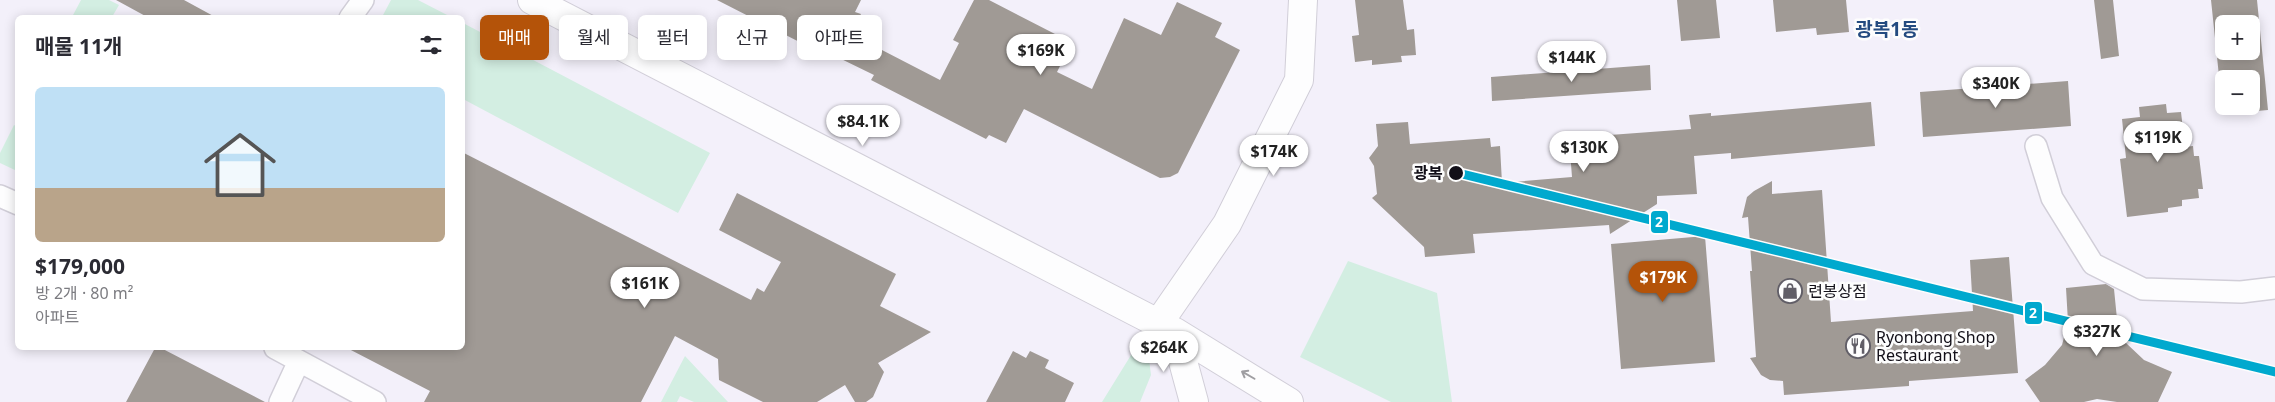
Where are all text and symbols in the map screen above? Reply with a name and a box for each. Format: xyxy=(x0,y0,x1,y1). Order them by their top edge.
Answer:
chip: 매매 xyxy=(480,15,549,60)
chip: 월세 xyxy=(559,15,628,60)
chip: 필터 xyxy=(638,15,707,60)
chip: 신규 xyxy=(717,15,787,60)
chip: 아파트 xyxy=(797,15,882,60)
map controls xyxy=(2215,15,2260,115)
button: + xyxy=(2215,15,2260,60)
district label: 광복1동 xyxy=(1855,16,1919,42)
icon: filters xyxy=(417,31,445,59)
text: 매물 11개 xyxy=(35,32,122,60)
pin: $169K xyxy=(1006,34,1076,76)
text: $169K xyxy=(1017,39,1065,61)
pin: $144K xyxy=(1537,41,1607,83)
text: $144K xyxy=(1548,46,1596,68)
pin: $340K xyxy=(1961,66,2031,109)
button: − xyxy=(2215,70,2260,115)
text: $340K xyxy=(1972,72,2020,94)
pin: $84.1K xyxy=(822,104,904,147)
text: $84.1K xyxy=(837,110,889,132)
icon: home xyxy=(195,120,285,210)
pin: $119K xyxy=(2123,120,2193,163)
text: $119K xyxy=(2134,126,2182,148)
pin: $130K xyxy=(1549,130,1619,173)
pin: $174K xyxy=(1239,134,1309,177)
text: $130K xyxy=(1560,136,1608,158)
text: $174K xyxy=(1250,140,1298,162)
place label: 광복 xyxy=(1414,162,1443,184)
marker: 광복 xyxy=(1447,164,1465,182)
line badge: 2 xyxy=(1650,210,1669,234)
text: 2 xyxy=(1655,212,1663,231)
text: $179,000 xyxy=(35,252,125,280)
pin: $179K xyxy=(1628,260,1698,303)
pin: $161K xyxy=(610,266,680,309)
text: $179K xyxy=(1639,266,1687,288)
text: $161K xyxy=(621,272,669,294)
shop icon: 련봉상점 xyxy=(1777,278,1803,304)
place label: 련봉상점 xyxy=(1808,280,1867,302)
text: 방 2개 · 80 m² xyxy=(35,282,133,304)
line badge: 2 xyxy=(2024,301,2043,325)
text: 2 xyxy=(2029,303,2037,322)
text: 아파트 xyxy=(35,306,79,328)
pin: $327K xyxy=(2062,314,2132,357)
text: $327K xyxy=(2073,320,2121,342)
place label: Ryonbong Shop Restaurant xyxy=(1876,326,1995,366)
pin: $264K xyxy=(1129,330,1199,373)
restaurant icon: Ryonbong Shop Restaurant xyxy=(1845,333,1871,359)
text: $264K xyxy=(1140,336,1188,358)
one-way arrow xyxy=(1242,370,1256,380)

